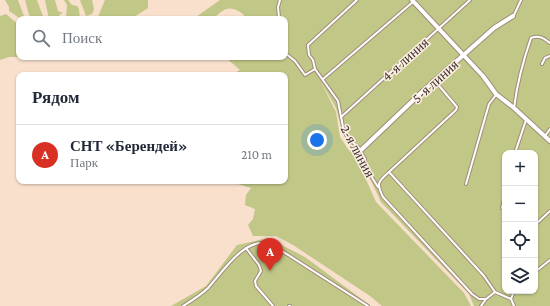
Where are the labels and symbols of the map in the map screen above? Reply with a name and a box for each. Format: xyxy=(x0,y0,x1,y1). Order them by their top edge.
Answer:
street label: 4-я линия xyxy=(378,34,432,84)
street label: 5-я линия xyxy=(409,56,462,106)
street label: 2-я линия xyxy=(338,122,379,180)
your location xyxy=(307,130,327,150)
pin: A xyxy=(257,238,283,271)

